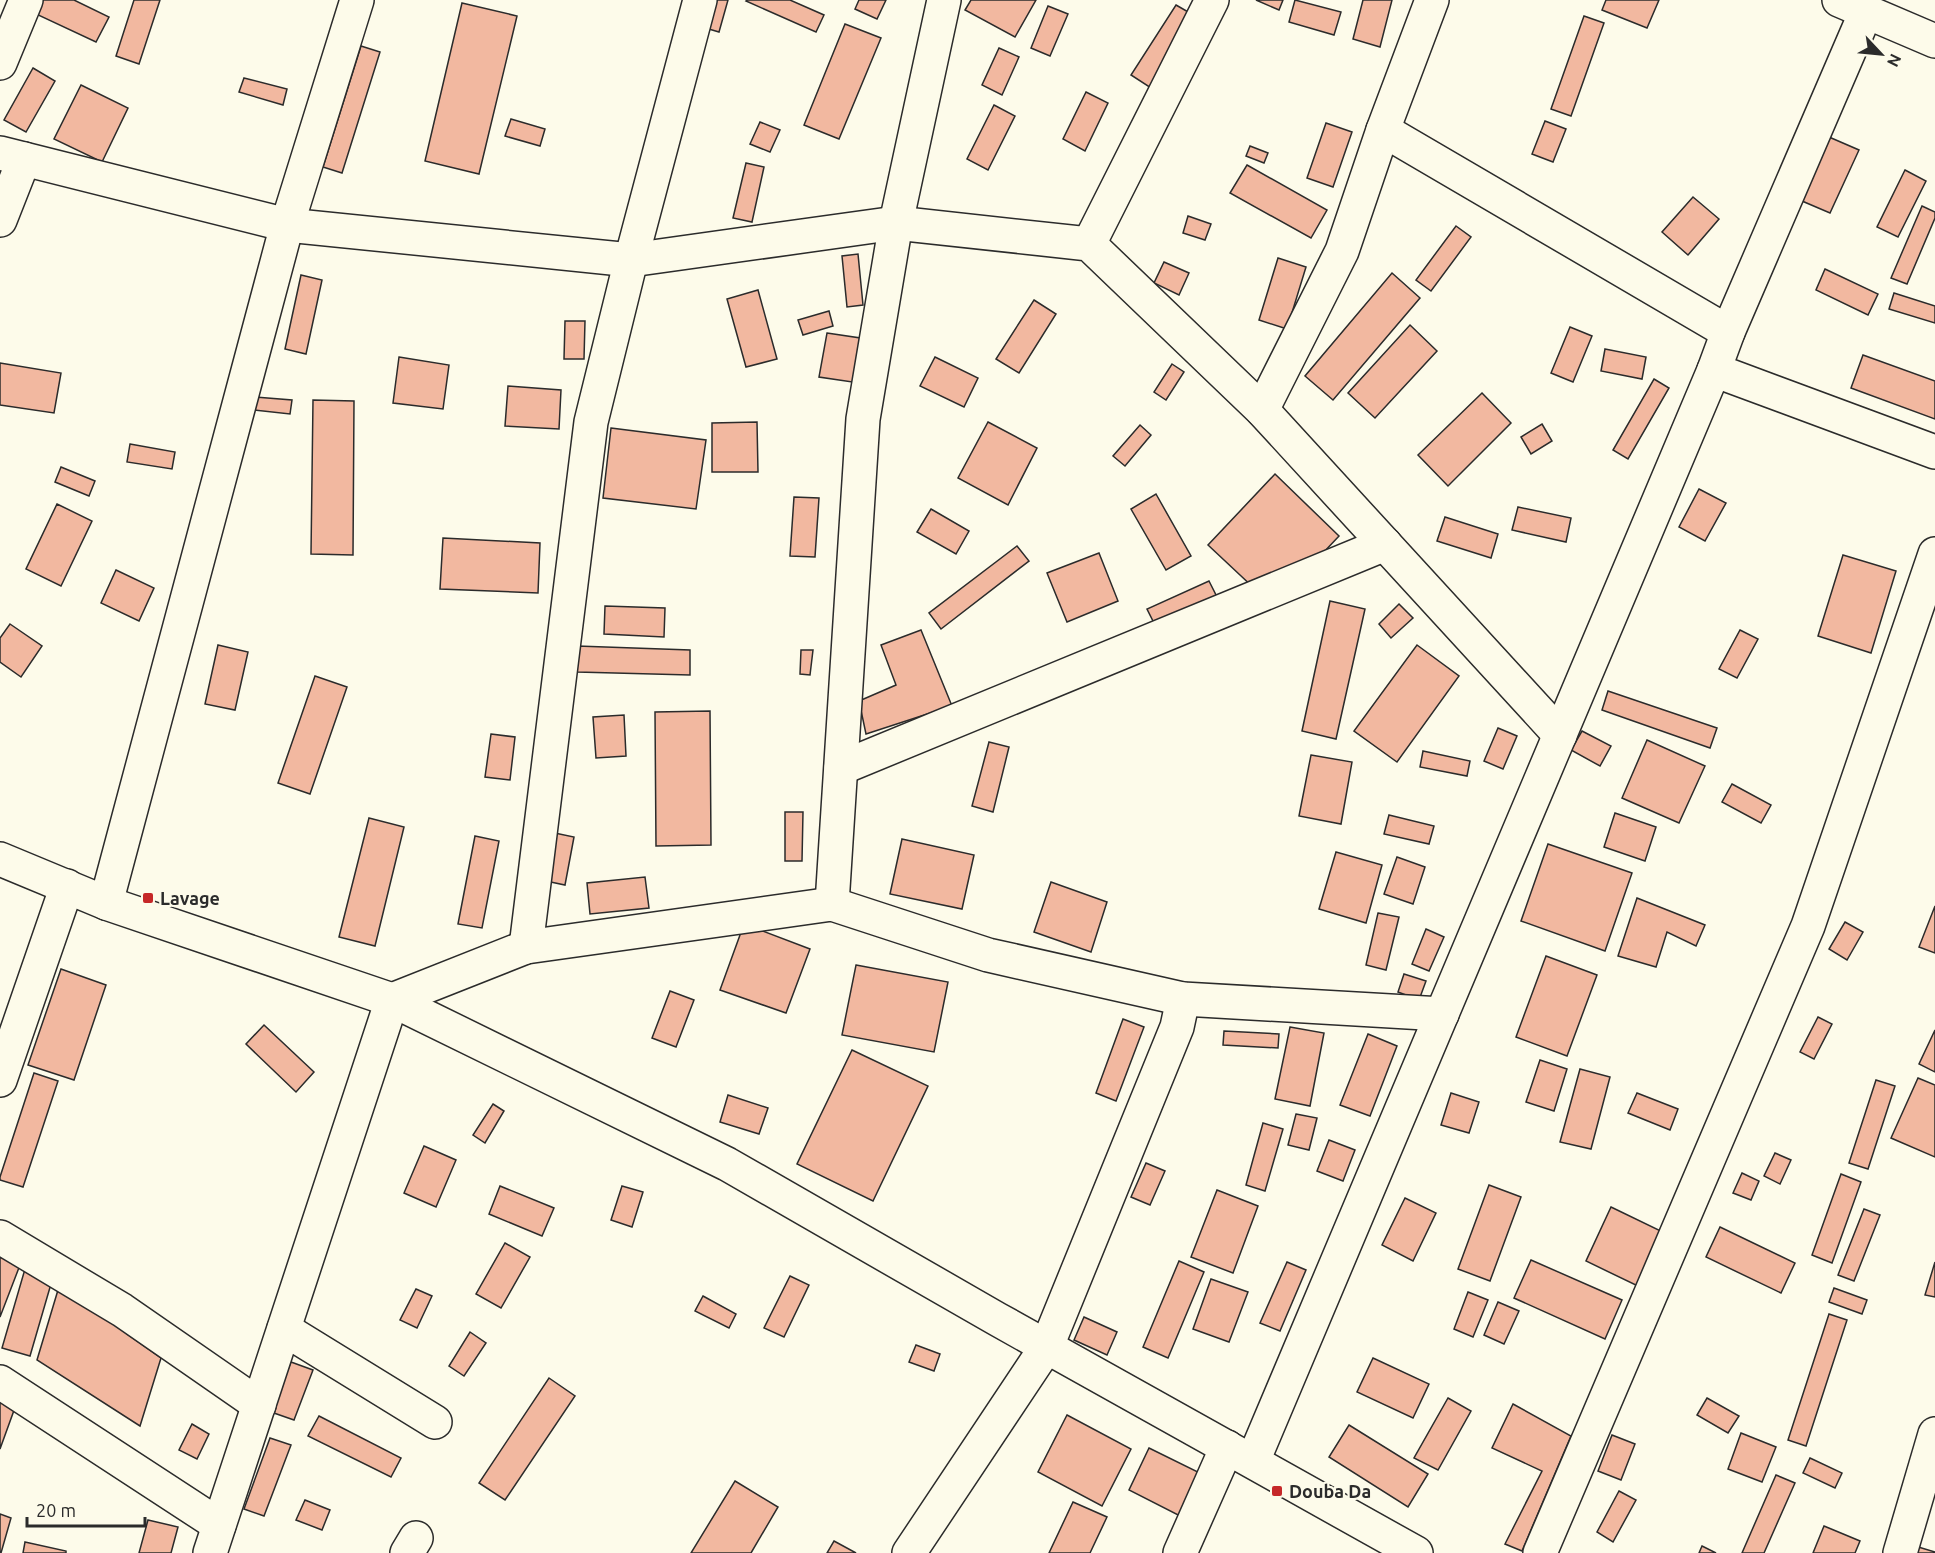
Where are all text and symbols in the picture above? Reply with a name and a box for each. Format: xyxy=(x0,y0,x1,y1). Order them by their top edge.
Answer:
north arrow xyxy=(1851,24,1911,84)
text: N xyxy=(1884,51,1905,70)
place label: Lavage xyxy=(160,888,220,908)
marker: Lavage xyxy=(141,891,155,905)
place label: Douba Da xyxy=(1289,1481,1371,1501)
marker: Douba Da xyxy=(1270,1484,1284,1498)
scale bar xyxy=(27,1490,146,1528)
text: 20 m xyxy=(36,1500,76,1520)

